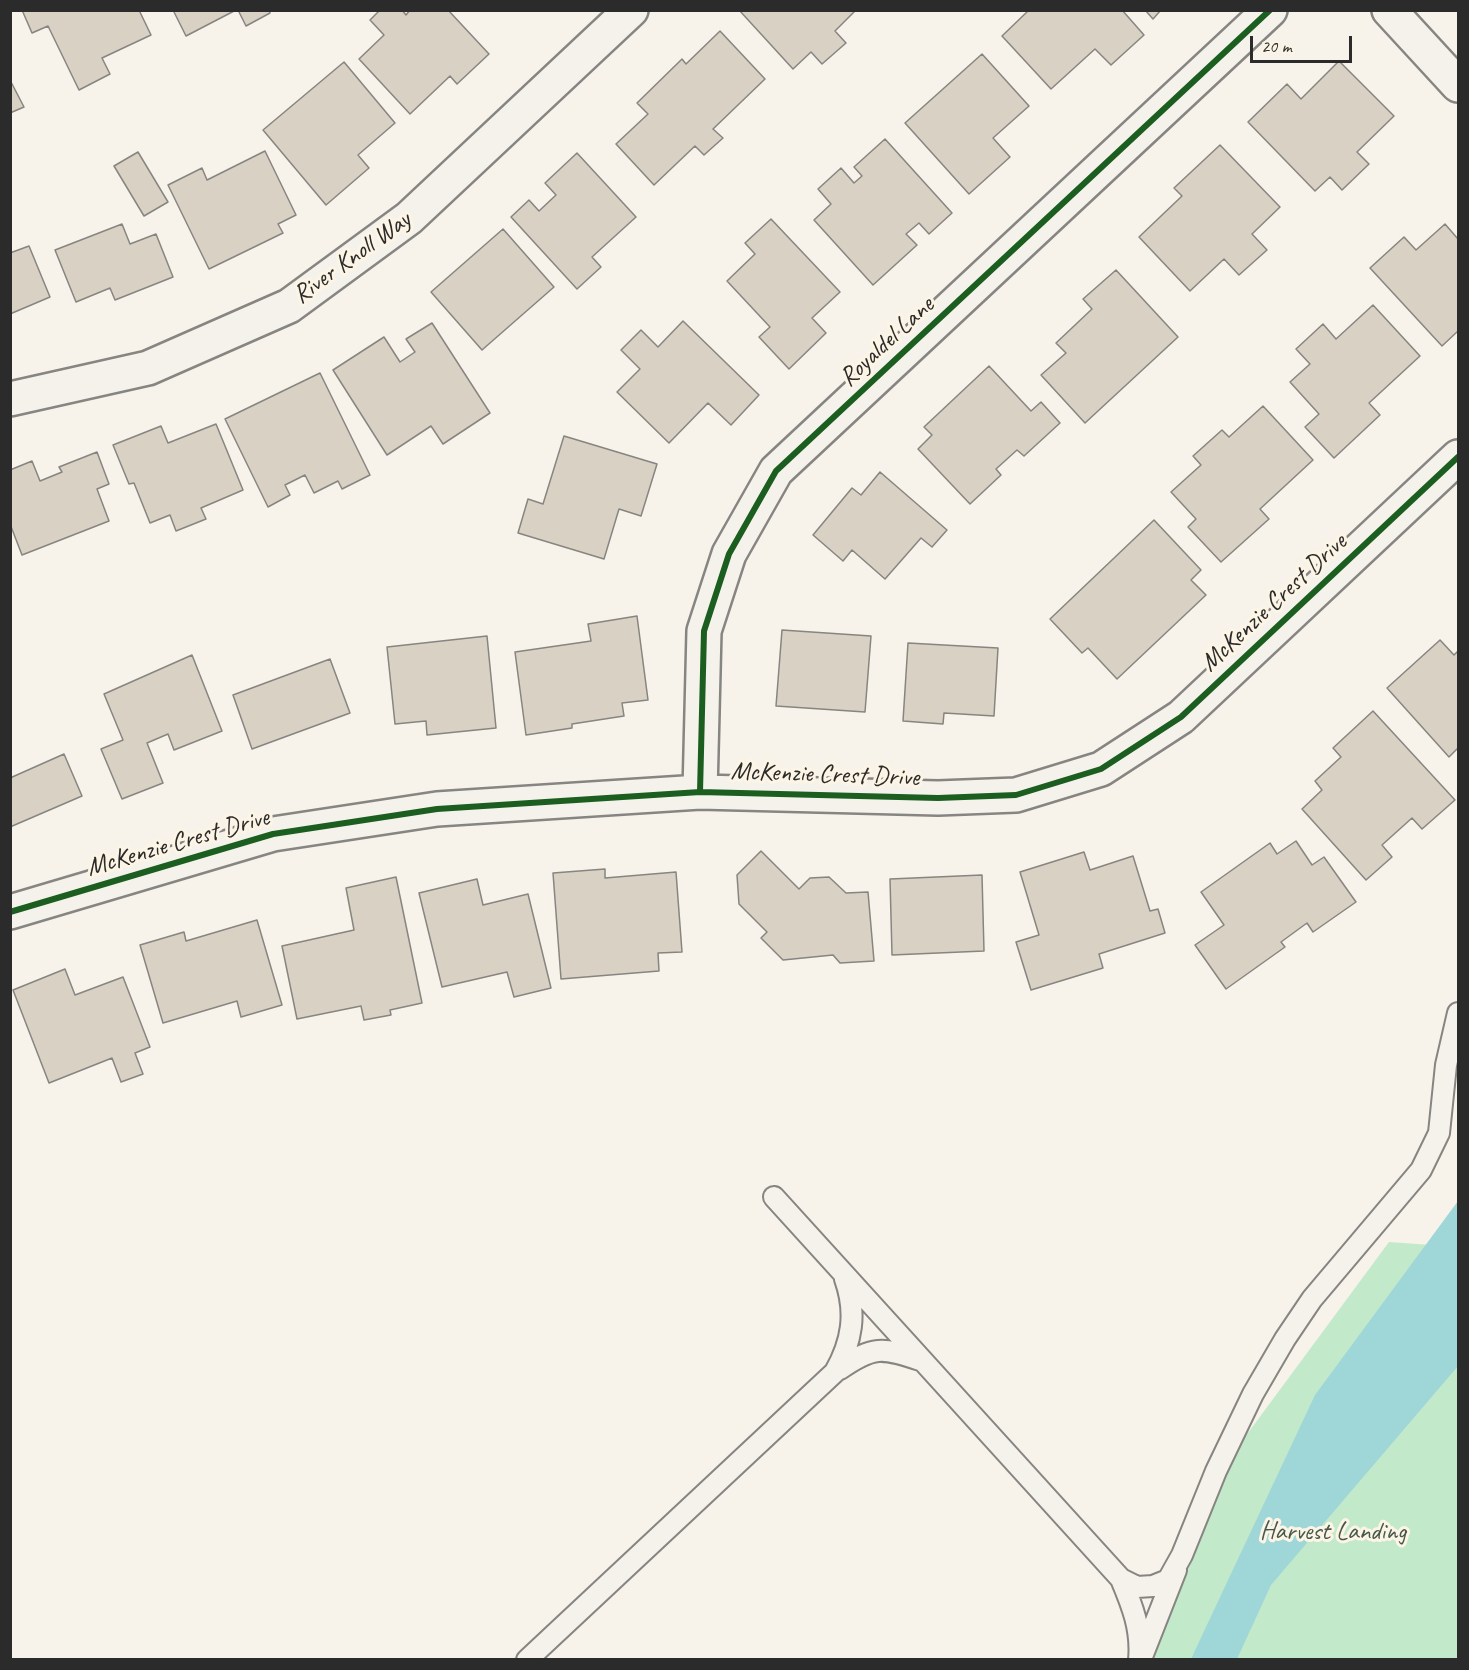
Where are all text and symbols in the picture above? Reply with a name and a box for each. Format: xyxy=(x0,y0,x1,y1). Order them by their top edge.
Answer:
scale bar xyxy=(1253,24,1355,62)
text: 20 m xyxy=(1261,35,1292,57)
street label: River Knoll Way xyxy=(287,205,417,311)
street label: Royaldel Lane xyxy=(833,290,941,394)
street label: McKenzie Crest Drive xyxy=(1194,527,1354,679)
street label: McKenzie Crest Drive xyxy=(730,756,920,794)
street label: McKenzie Crest Drive xyxy=(83,802,273,884)
park label: Harvest Landing xyxy=(1260,1516,1406,1548)

